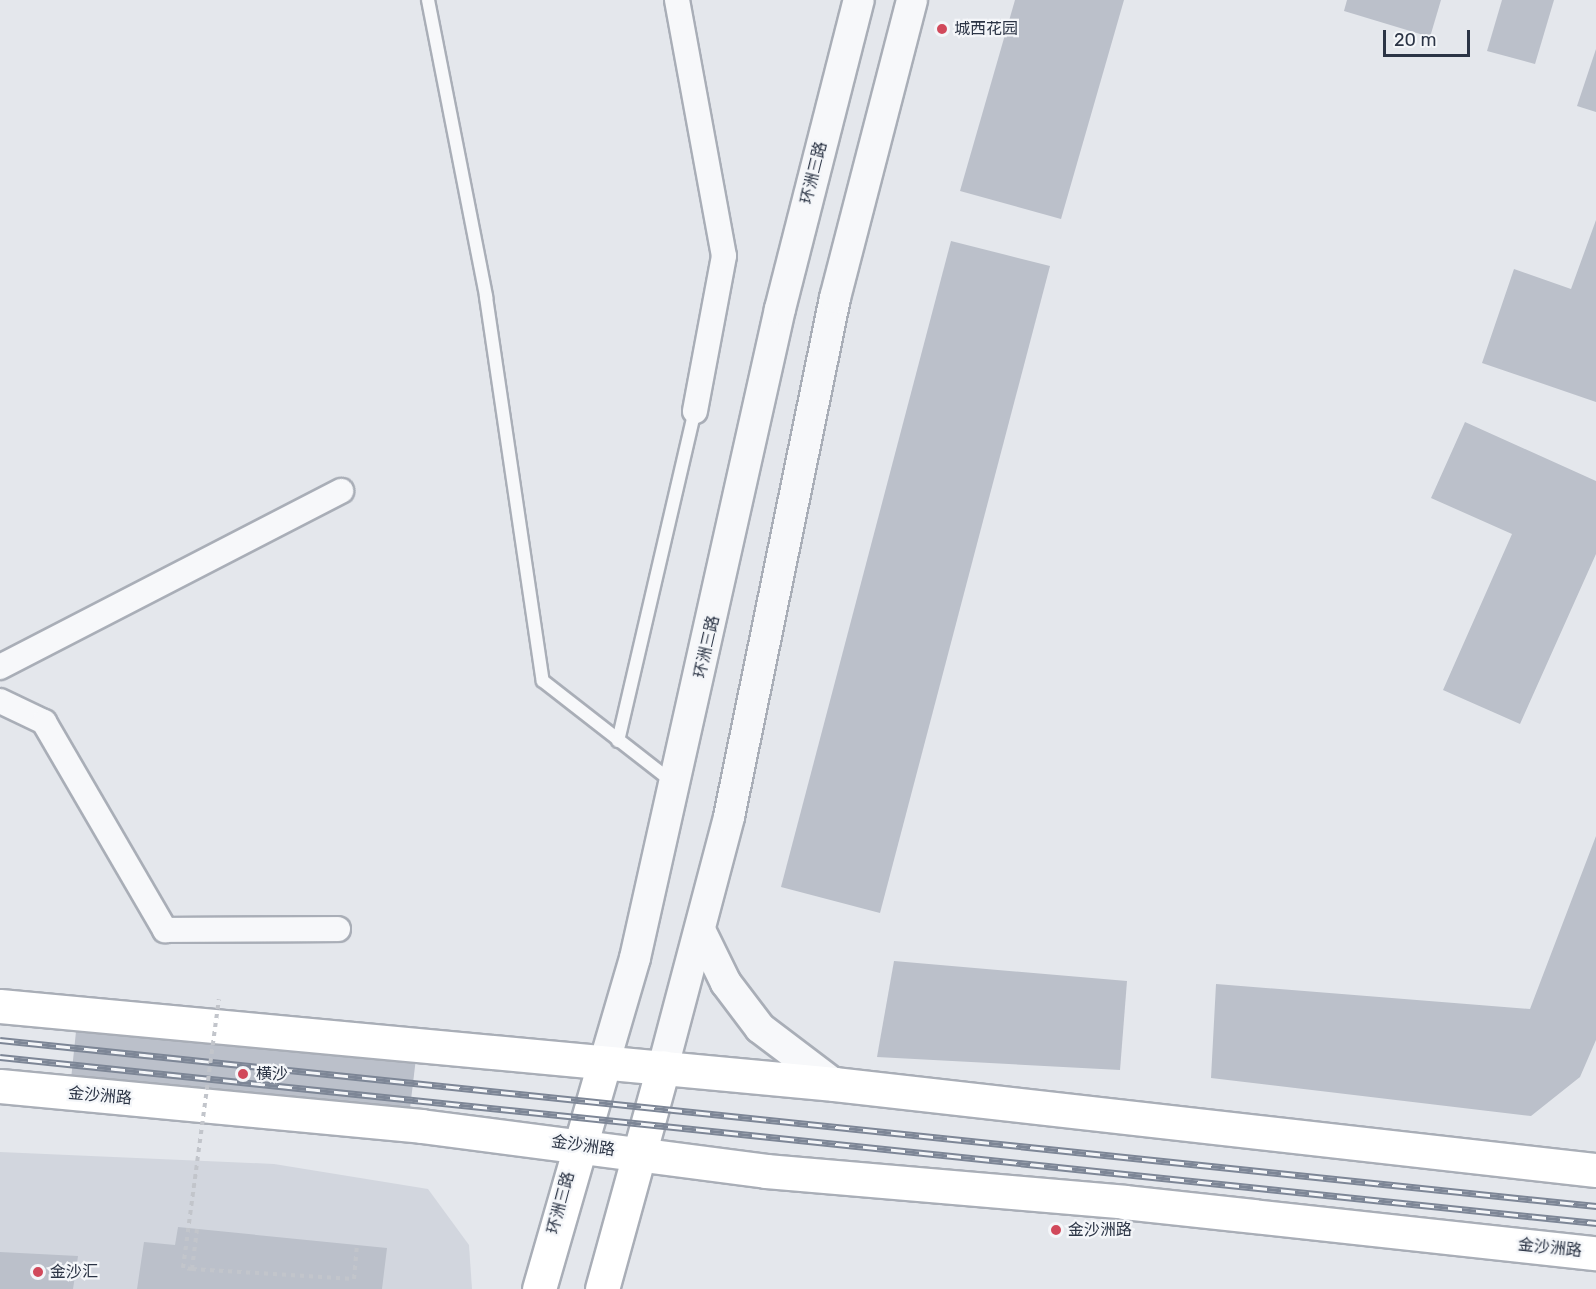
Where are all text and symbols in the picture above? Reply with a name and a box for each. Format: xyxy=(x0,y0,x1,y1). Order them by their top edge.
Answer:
scale bar xyxy=(1386,18,1473,56)
place label: 城西花园 xyxy=(954,19,1018,39)
marker: 城西花园 xyxy=(935,22,949,36)
text: 20 m xyxy=(1394,29,1436,51)
street label: 环洲三路 xyxy=(797,140,831,206)
street label: 环洲三路 xyxy=(690,614,724,680)
place label: 横沙 xyxy=(256,1064,288,1084)
marker: 横沙 xyxy=(234,1065,252,1083)
street label: 金沙洲路 xyxy=(67,1084,133,1108)
street label: 金沙洲路 xyxy=(550,1132,616,1160)
street label: 环洲三路 xyxy=(543,1170,579,1236)
place label: 金沙洲路 xyxy=(1068,1220,1132,1240)
marker: 金沙洲路 xyxy=(1049,1223,1063,1237)
street label: 金沙洲路 xyxy=(1517,1235,1583,1261)
place label: 金沙汇 xyxy=(50,1262,98,1282)
marker: 金沙汇 xyxy=(31,1265,45,1279)

